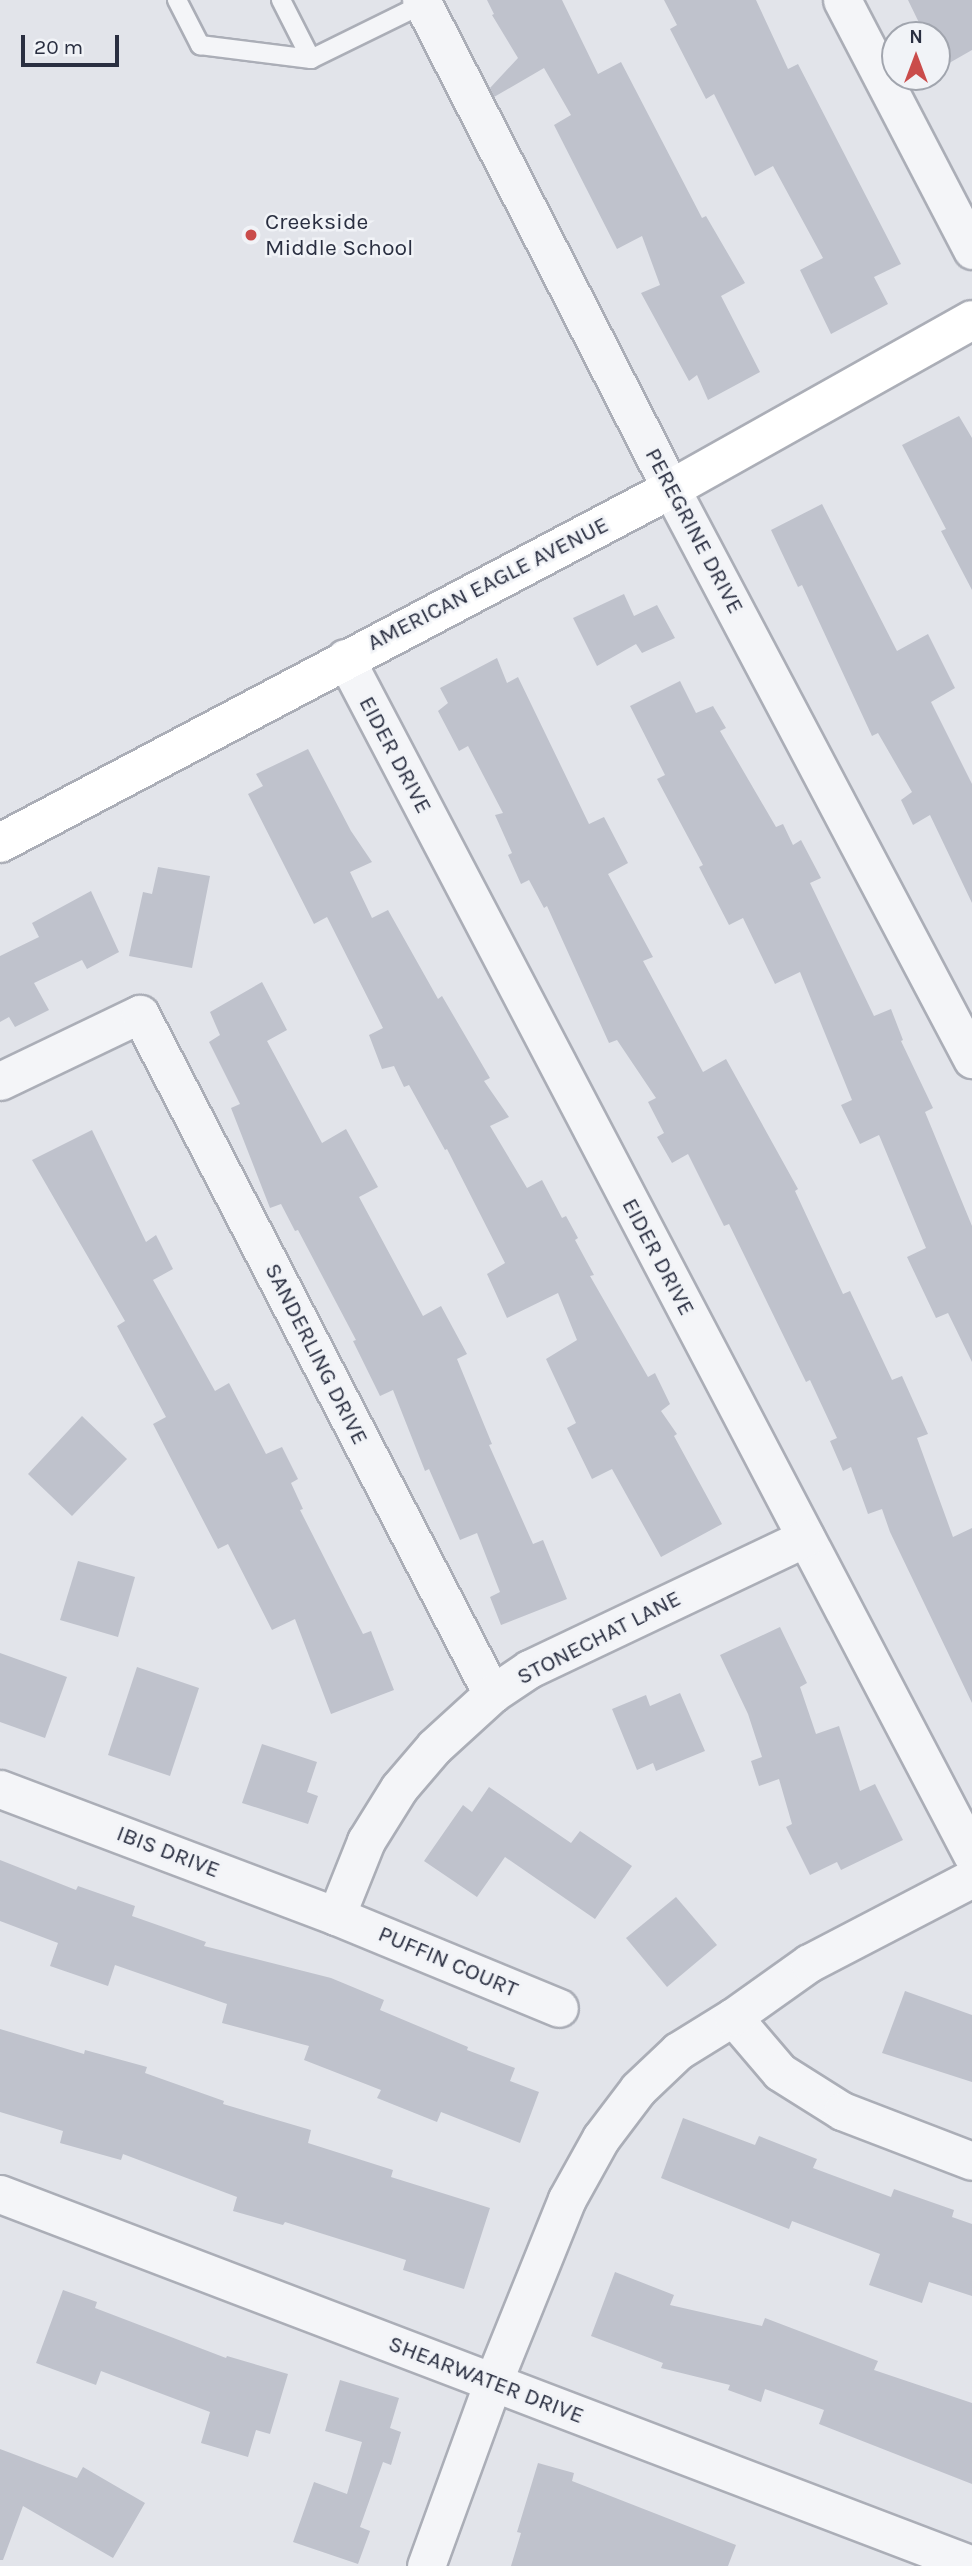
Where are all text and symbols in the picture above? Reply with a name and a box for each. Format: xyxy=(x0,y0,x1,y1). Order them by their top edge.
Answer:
scale bar xyxy=(24,21,122,65)
north arrow xyxy=(881,21,951,91)
text: N xyxy=(909,26,923,48)
text: 20 m xyxy=(34,35,83,59)
place label: Creekside Middle School xyxy=(265,208,414,262)
marker: Creekside Middle School xyxy=(243,227,259,243)
street label: PEREGRINE DRIVE xyxy=(639,443,749,619)
street label: AMERICAN EAGLE AVENUE xyxy=(363,511,613,657)
street label: EIDER DRIVE xyxy=(353,692,437,818)
street label: EIDER DRIVE xyxy=(616,1194,700,1320)
street label: SANDERLING DRIVE xyxy=(258,1259,374,1449)
street label: STONECHAT LANE xyxy=(512,1585,686,1691)
street label: IBIS DRIVE xyxy=(113,1820,223,1884)
street label: PUFFIN COURT xyxy=(374,1920,522,2004)
street label: SHEARWATER DRIVE xyxy=(384,2330,588,2430)

